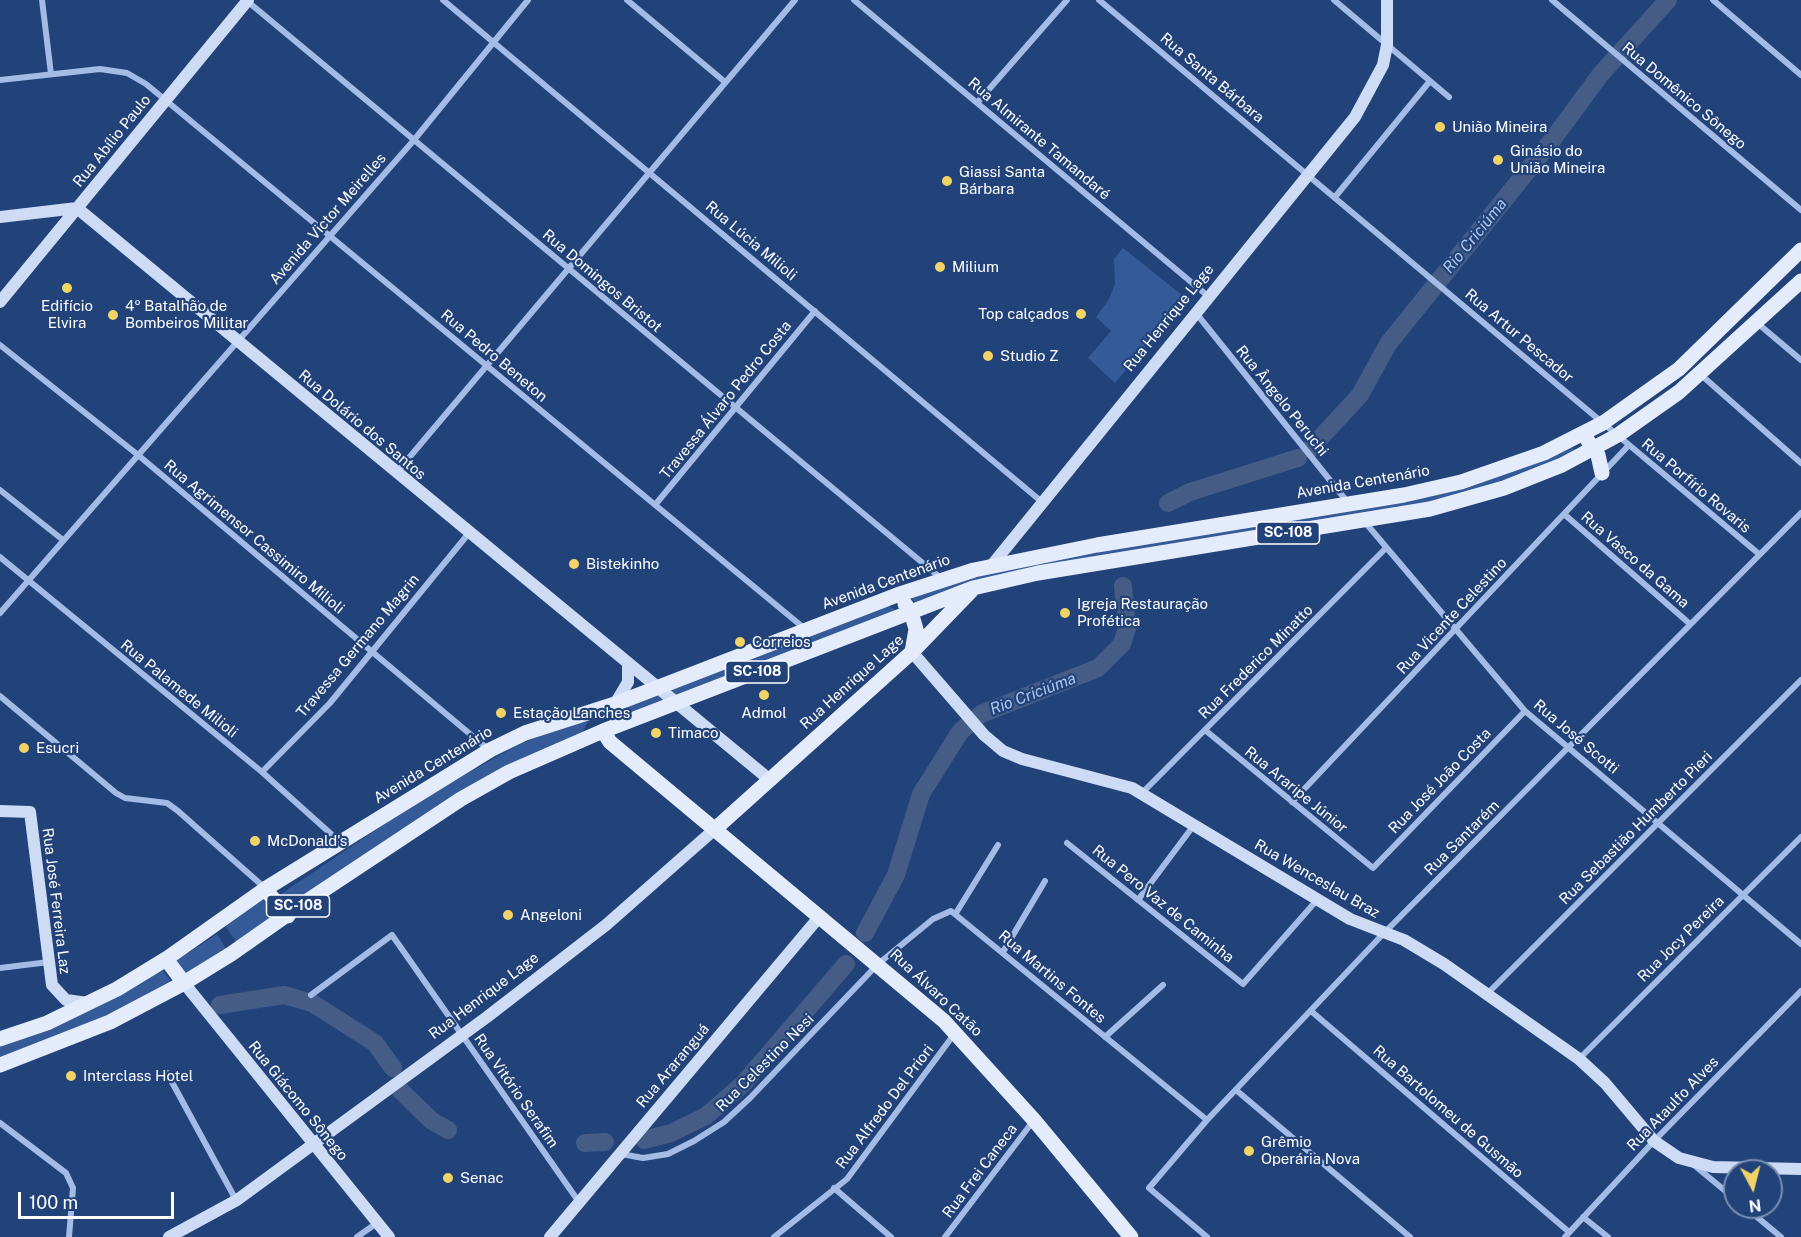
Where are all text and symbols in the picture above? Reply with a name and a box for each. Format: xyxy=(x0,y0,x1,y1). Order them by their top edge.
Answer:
street label: Rua Santa Bárbara xyxy=(1156,29,1268,127)
street label: Rua Domênico Sônego xyxy=(1618,39,1750,153)
street label: Rua Almirante Tamandaré xyxy=(964,74,1114,204)
street label: Rua Abílio Paulo xyxy=(69,91,155,191)
place label: União Mineira xyxy=(1452,118,1547,136)
marker: União Mineira xyxy=(1433,120,1447,134)
place label: Ginásio do União Mineira xyxy=(1510,142,1605,177)
street label: Avenida Victor Meirelles xyxy=(266,150,390,288)
marker: Ginásio do União Mineira xyxy=(1491,153,1505,167)
place label: Giassi Santa Bárbara xyxy=(959,163,1045,198)
marker: Giassi Santa Bárbara xyxy=(940,174,954,188)
water label: Rio Criciúma xyxy=(1439,195,1511,277)
street label: Rua Lúcia Milioli xyxy=(702,198,800,284)
street label: Rua Domingos Bristot xyxy=(539,226,665,336)
place label: Milium xyxy=(952,258,999,276)
marker: Milium xyxy=(933,260,947,274)
street label: Rua Henrique Lage xyxy=(1120,261,1218,375)
marker: Edifício Elvira xyxy=(60,281,74,295)
street label: Rua Artur Pescador xyxy=(1461,285,1577,387)
place label: Edifício Elvira xyxy=(41,297,93,332)
place label: 4º Batalhão de Bombeiros Militar xyxy=(125,297,248,332)
place label: Top calçados xyxy=(978,305,1069,323)
street label: Rua Pedro Beneton xyxy=(437,306,551,406)
marker: Top calçados xyxy=(1074,307,1088,321)
marker: 4º Batalhão de Bombeiros Militar xyxy=(106,308,120,322)
street label: Travessa Álvaro Pedro Costa xyxy=(657,317,795,483)
street label: Rua Ângelo Peruchi xyxy=(1232,342,1332,460)
place label: Studio Z xyxy=(1000,347,1059,365)
marker: Studio Z xyxy=(981,349,995,363)
street label: Rua Dolário dos Santos xyxy=(295,366,429,484)
street label: Rua Porfírio Rovaris xyxy=(1638,435,1754,537)
street label: Rua Agrimensor Cassimiro Milioli xyxy=(160,456,348,618)
street label: Avenida Centenário xyxy=(1295,461,1431,503)
street label: Rua Vasco da Gama xyxy=(1577,508,1693,612)
road number: SC-108 xyxy=(1256,522,1320,544)
street label: Avenida Centenário xyxy=(819,550,953,614)
street label: Rua Vicente Celestino xyxy=(1393,554,1511,678)
place label: Bistekinho xyxy=(586,555,659,573)
marker: Bistekinho xyxy=(567,557,581,571)
street label: Travessa Germano Magrin xyxy=(293,571,423,721)
place label: Igreja Restauração Profética xyxy=(1077,595,1208,630)
street label: Rua Frederico Minatto xyxy=(1195,601,1317,723)
marker: Igreja Restauração Profética xyxy=(1058,606,1072,620)
street label: Rua Henrique Lage xyxy=(797,631,907,733)
place label: Correios xyxy=(752,633,811,651)
marker: Correios xyxy=(733,635,747,649)
street label: Rua Palamede Milioli xyxy=(117,636,241,742)
road number: SC-108 xyxy=(726,661,789,683)
water label: Rio Criciúma xyxy=(987,669,1079,719)
marker: Admol xyxy=(757,688,771,702)
street label: Rua José Scotti xyxy=(1530,696,1622,778)
place label: Estação Lanches xyxy=(513,704,630,722)
place label: Admol xyxy=(741,704,787,722)
marker: Estação Lanches xyxy=(494,706,508,720)
street label: Avenida Centenário xyxy=(370,722,496,808)
place label: Timaco xyxy=(668,724,719,742)
street label: Rua José João Costa xyxy=(1385,725,1495,837)
marker: Timaco xyxy=(649,726,663,740)
place label: Esucri xyxy=(36,739,79,757)
marker: Esucri xyxy=(17,741,31,755)
street label: Rua Araripe Júnior xyxy=(1241,743,1351,837)
street label: Rua Sebastião Humberto Pieri xyxy=(1556,748,1716,908)
street label: Rua Santarém xyxy=(1421,797,1503,879)
street label: Rua José Ferreira Laz xyxy=(38,827,74,975)
place label: McDonald's xyxy=(267,832,347,850)
marker: McDonald's xyxy=(248,834,262,848)
street label: Rua Wenceslau Braz xyxy=(1251,836,1383,922)
street label: Rua Pero Vaz de Caminha xyxy=(1089,841,1237,967)
street label: Rua Jocy Pereira xyxy=(1634,892,1728,986)
road number: SC-108 xyxy=(266,895,330,917)
place label: Angeloni xyxy=(520,906,582,924)
marker: Angeloni xyxy=(501,908,515,922)
street label: Rua Martins Fontes xyxy=(995,927,1109,1027)
street label: Rua Álvaro Catão xyxy=(886,946,986,1040)
street label: Rua Henrique Lage xyxy=(426,949,542,1043)
street label: Rua Celestino Nesi xyxy=(712,1010,818,1116)
street label: Rua Araranguá xyxy=(633,1020,713,1112)
street label: Rua Vitório Serafim xyxy=(470,1030,562,1152)
street label: Rua Giácomo Sônego xyxy=(244,1038,352,1164)
street label: Rua Alfredo Del Priori xyxy=(832,1041,938,1173)
street label: Rua Bartolomeu de Gusmão xyxy=(1369,1042,1527,1182)
street label: Rua Ataulfo Alves xyxy=(1623,1053,1723,1155)
place label: Interclass Hotel xyxy=(83,1067,193,1085)
marker: Interclass Hotel xyxy=(64,1069,78,1083)
street label: Rua Frei Caneca xyxy=(939,1120,1021,1222)
place label: Grêmio Operária Nova xyxy=(1261,1133,1360,1168)
marker: Grêmio Operária Nova xyxy=(1242,1144,1256,1158)
north arrow xyxy=(1723,1159,1783,1219)
place label: Senac xyxy=(460,1169,504,1187)
marker: Senac xyxy=(441,1171,455,1185)
scale bar xyxy=(21,1180,177,1218)
text: 100 m xyxy=(29,1192,78,1213)
text: N xyxy=(1748,1195,1762,1216)

